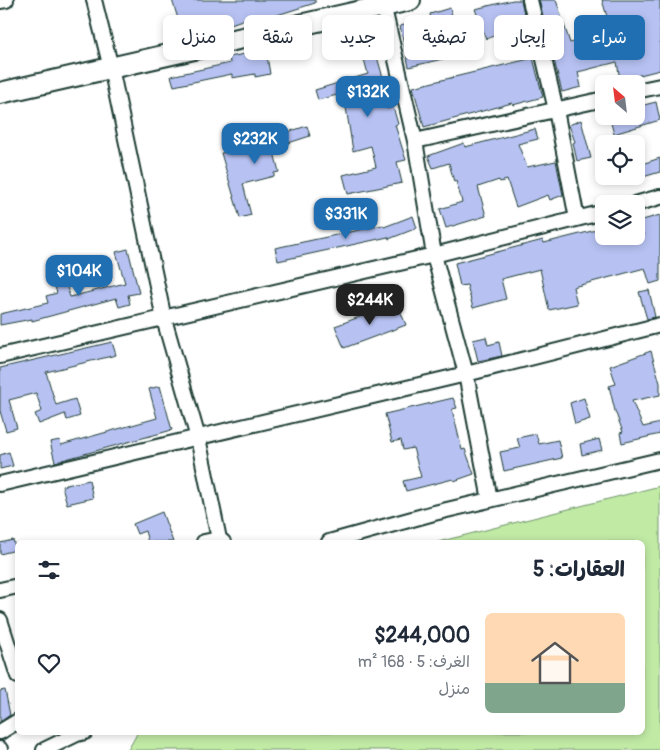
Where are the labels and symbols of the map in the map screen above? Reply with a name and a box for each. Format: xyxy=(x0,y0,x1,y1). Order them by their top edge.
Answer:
north arrow xyxy=(595,75,645,125)
pin: $132K xyxy=(333,76,403,118)
pin: $232K xyxy=(220,122,290,165)
pin: $331K xyxy=(311,198,381,240)
pin: $104K xyxy=(44,254,114,297)
pin: $244K xyxy=(335,284,405,326)

